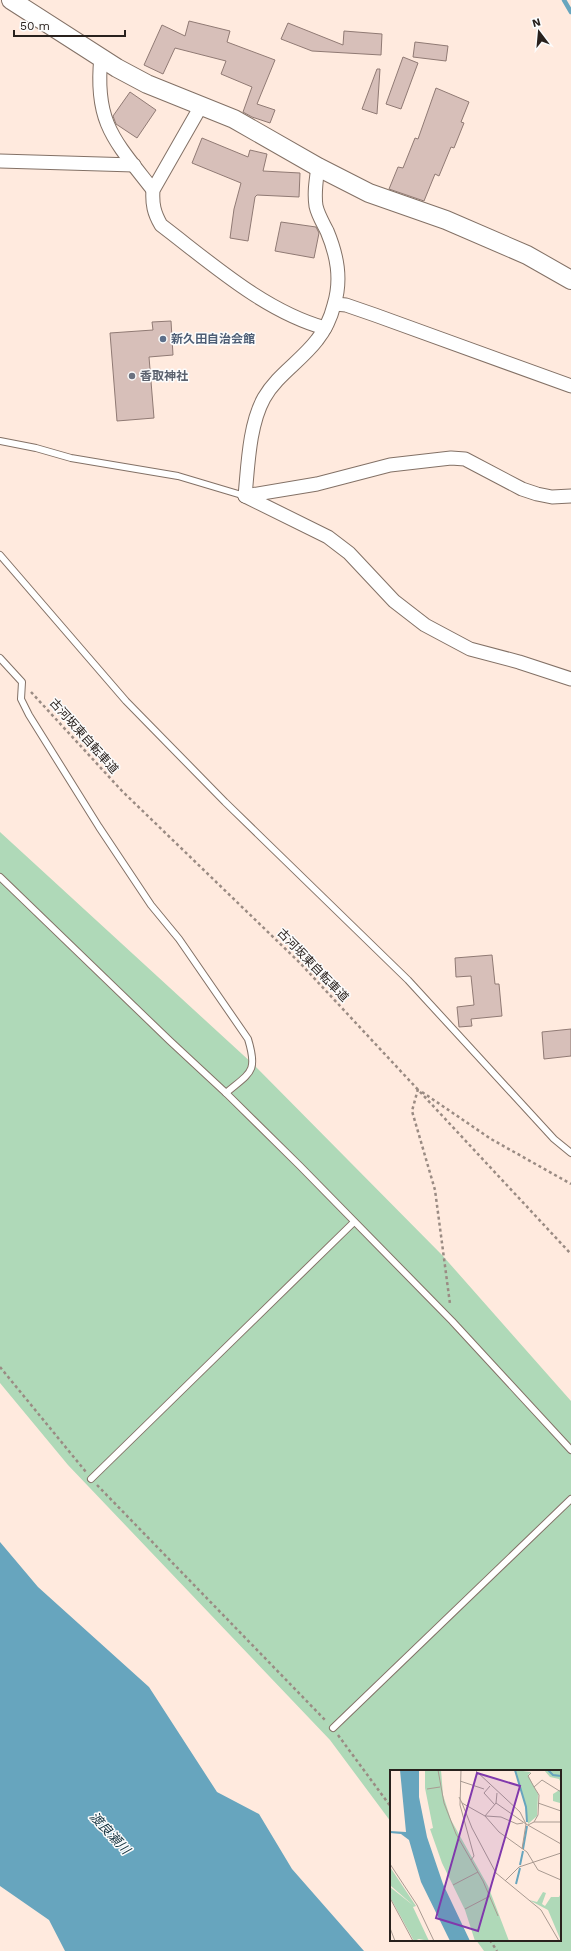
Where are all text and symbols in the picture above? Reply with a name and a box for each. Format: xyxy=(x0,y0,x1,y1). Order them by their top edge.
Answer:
scale bar xyxy=(14,12,125,38)
north arrow xyxy=(519,12,559,52)
text: N xyxy=(531,15,542,30)
text: 50 m xyxy=(20,19,50,33)
place label: 新久田自治会館 xyxy=(171,332,255,346)
marker: 新久田自治会館 xyxy=(158,334,168,344)
place label: 香取神社 xyxy=(140,369,188,383)
marker: 香取神社 xyxy=(127,371,137,381)
street label: 古河坂東自転車道 xyxy=(47,696,121,776)
street label: 古河坂東自転車道 xyxy=(275,926,351,1004)
inset map xyxy=(390,1770,561,1941)
water label: 渡良瀬川 xyxy=(87,1809,135,1859)

